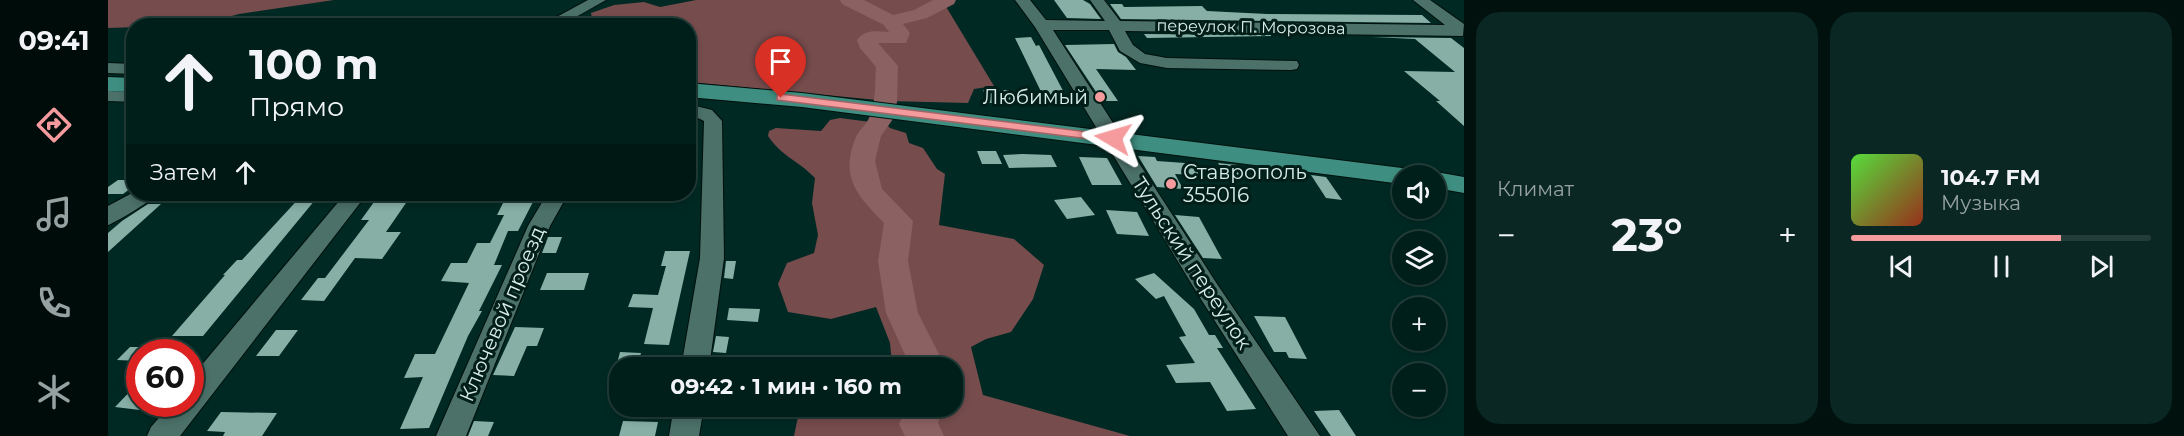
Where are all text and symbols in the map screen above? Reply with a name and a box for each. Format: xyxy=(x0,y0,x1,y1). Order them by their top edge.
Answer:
street label: переулок П. Морозова xyxy=(1156,16,1346,38)
text: 09:41 xyxy=(18,24,90,57)
pin xyxy=(755,36,806,98)
text: 100 m xyxy=(249,38,378,90)
icon: ahead xyxy=(150,42,228,120)
icon: arrive xyxy=(764,45,797,78)
place label: Любимый xyxy=(983,85,1088,109)
text: Прямо xyxy=(249,90,344,123)
marker: Любимый xyxy=(1093,90,1107,104)
icon: directions xyxy=(33,104,75,146)
position arrow xyxy=(1081,106,1145,170)
icon: ahead xyxy=(229,156,262,189)
text: Затем xyxy=(150,159,217,186)
place label: Ставрополь 355016 xyxy=(1183,160,1307,207)
text: 104.7 FM xyxy=(1941,164,2041,191)
map controls xyxy=(1392,165,1446,417)
button: sound xyxy=(1392,165,1446,219)
street label: Тульский переулок xyxy=(1127,172,1257,354)
marker: Ставрополь 355016 xyxy=(1164,177,1178,191)
text: Климат xyxy=(1497,177,1574,201)
text: Музыка xyxy=(1941,191,2021,215)
icon: music xyxy=(33,193,75,235)
text: 23° xyxy=(1611,207,1683,262)
text: − xyxy=(1497,215,1516,255)
text: + xyxy=(1778,215,1797,255)
street label: Ключевой проезд xyxy=(454,223,550,405)
button: layers xyxy=(1392,231,1446,285)
icon: previous xyxy=(1885,250,1918,283)
icon: pause xyxy=(1985,250,2018,283)
icon: next xyxy=(2085,250,2118,283)
icon: phone xyxy=(33,282,75,324)
button: + xyxy=(1392,297,1446,351)
speed limit sign: 60 xyxy=(126,339,204,417)
button: − xyxy=(1392,363,1446,417)
icon: climate xyxy=(33,371,75,413)
text: 09:42 · 1 мин · 160 m xyxy=(670,373,902,400)

